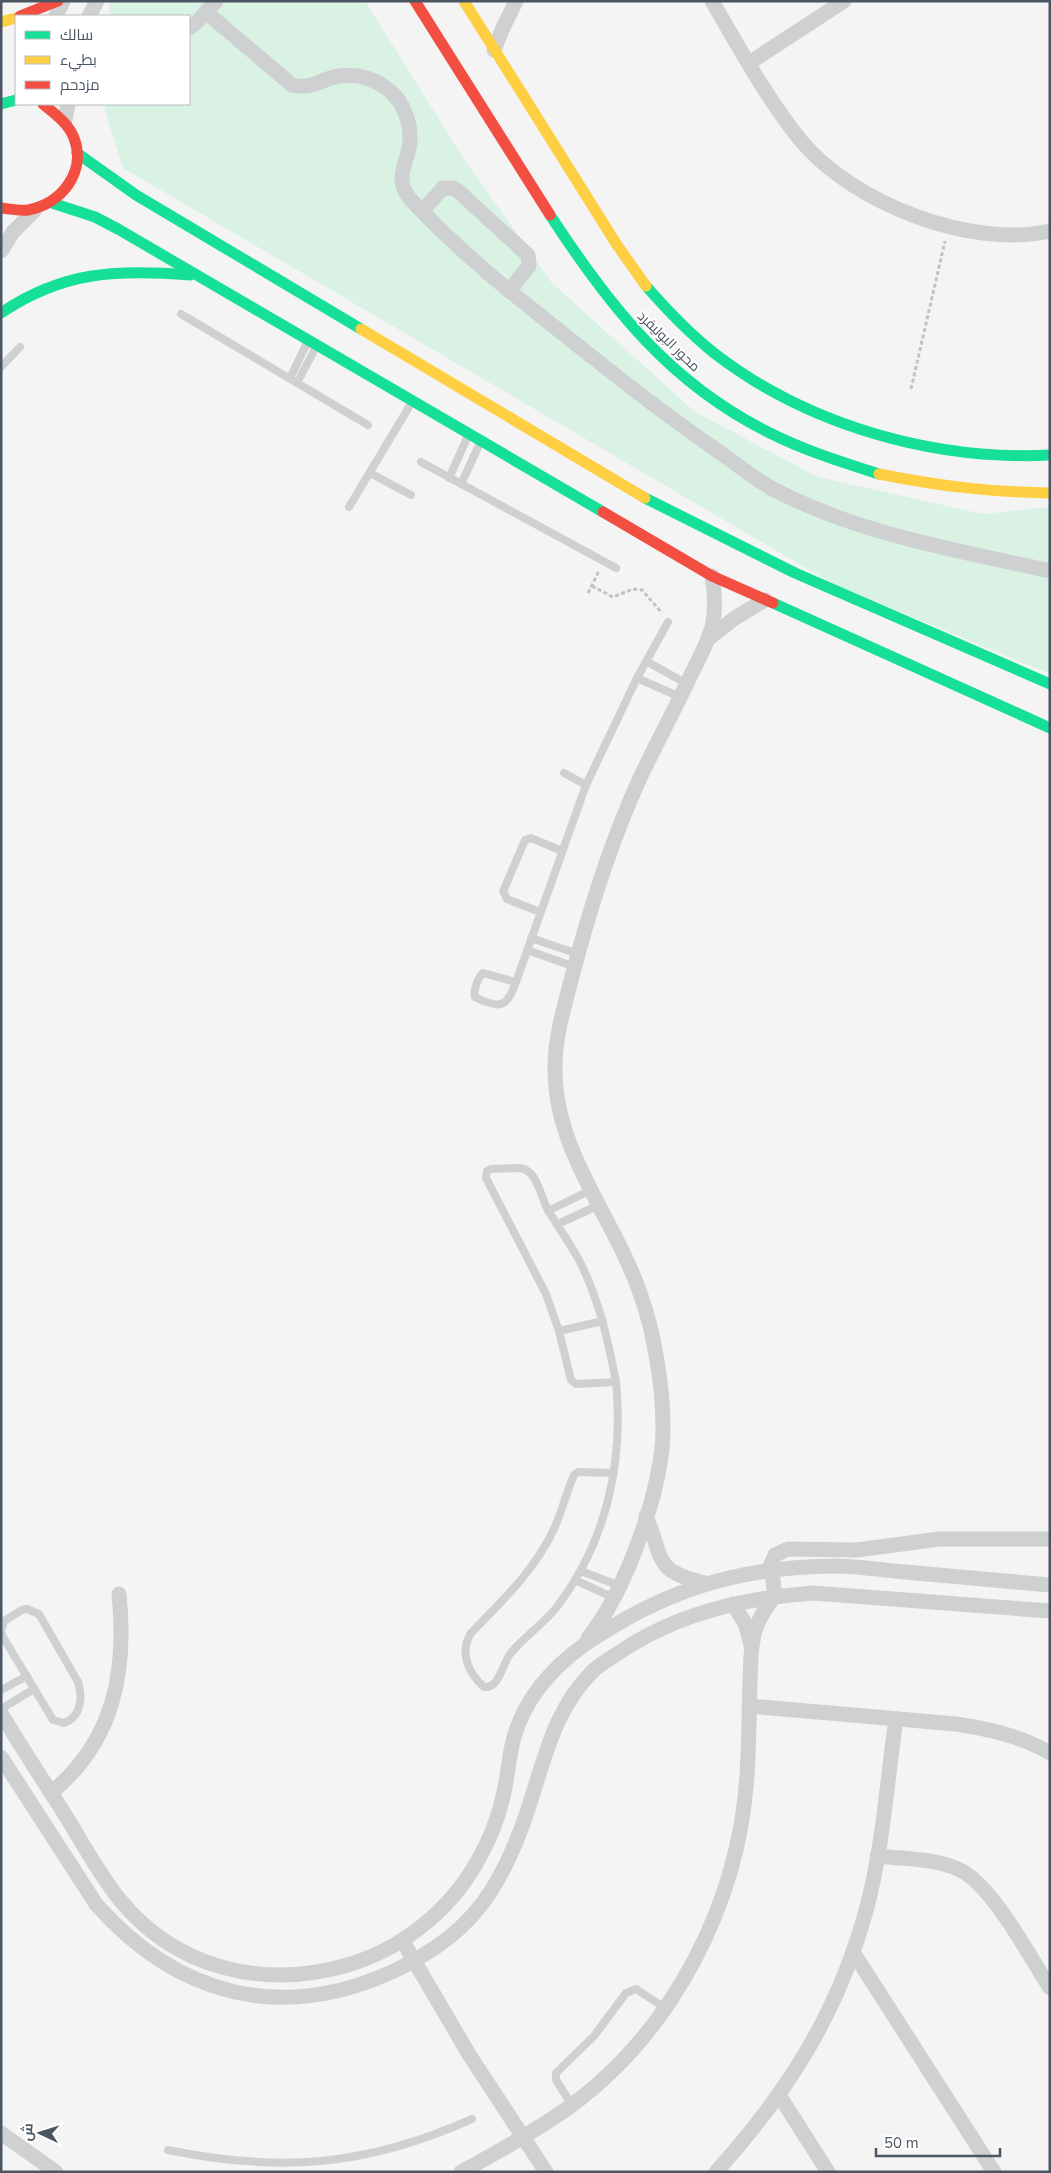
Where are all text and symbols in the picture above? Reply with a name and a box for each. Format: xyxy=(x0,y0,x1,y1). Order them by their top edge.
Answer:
legend xyxy=(15,15,190,105)
text: سالك xyxy=(60,25,93,45)
text: بطيء xyxy=(60,50,97,72)
text: مزدحم xyxy=(60,75,100,95)
street label: محور البوليفرد xyxy=(633,307,704,376)
north arrow xyxy=(15,2108,65,2158)
text: ش xyxy=(17,2122,38,2142)
scale bar xyxy=(876,2126,1000,2158)
text: 50 m xyxy=(884,2133,919,2153)

